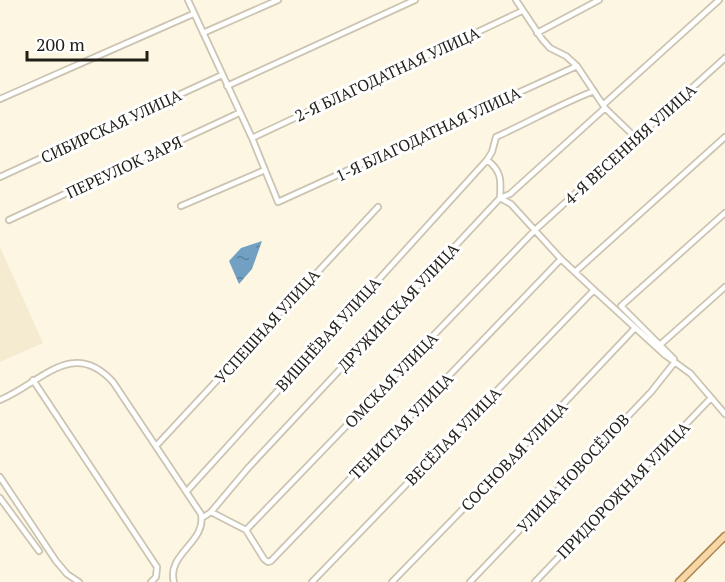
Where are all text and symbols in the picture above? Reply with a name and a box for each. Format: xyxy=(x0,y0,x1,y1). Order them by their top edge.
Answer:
street label: 2-Я БЛАГОДАТНАЯ УЛИЦА xyxy=(291,21,483,127)
scale bar xyxy=(27,24,147,62)
text: 200 m xyxy=(36,32,85,56)
street label: 4-Я ВЕСЕННЯЯ УЛИЦА xyxy=(559,79,701,209)
street label: 1-Я БЛАГОДАТНАЯ УЛИЦА xyxy=(332,81,524,187)
street label: СИБИРСКАЯ УЛИЦА xyxy=(37,84,185,168)
street label: ПЕРЕУЛОК ЗАРЯ xyxy=(62,130,186,204)
street label: ДРУЖИНСКАЯ УЛИЦА xyxy=(332,238,464,376)
street label: УСПЕШНАЯ УЛИЦА xyxy=(210,264,324,388)
street label: ВИШНЁВАЯ УЛИЦА xyxy=(271,272,385,396)
street label: ОМСКАЯ УЛИЦА xyxy=(339,327,443,433)
street label: ТЕНИСТАЯ УЛИЦА xyxy=(344,368,458,484)
street label: ВЕСЁЛАЯ УЛИЦА xyxy=(400,382,506,490)
street label: СОСНОВАЯ УЛИЦА xyxy=(456,396,572,516)
street label: УЛИЦА НОВОСЁЛОВ xyxy=(512,409,634,537)
street label: ПРИДОРОЖНАЯ УЛИЦА xyxy=(552,417,694,563)

